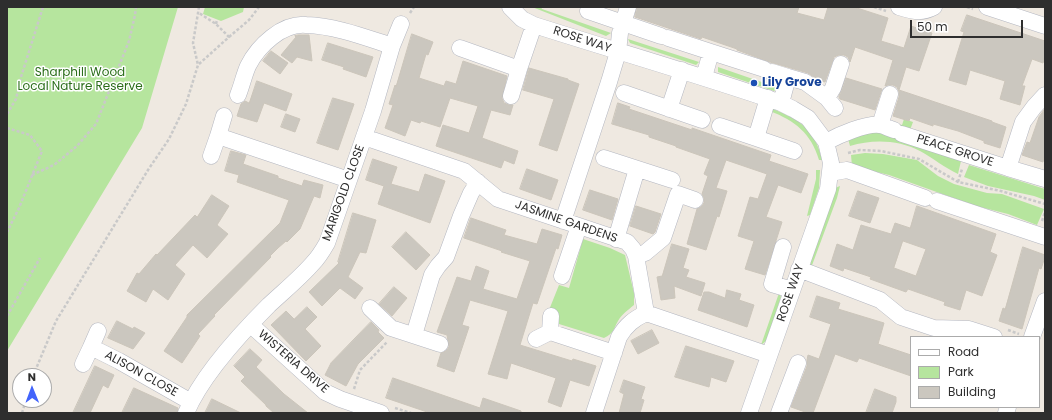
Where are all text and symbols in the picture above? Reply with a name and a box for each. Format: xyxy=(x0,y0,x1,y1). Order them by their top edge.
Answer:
scale bar xyxy=(912,12,1025,38)
text: 50 m xyxy=(917,18,948,35)
street label: ROSE WAY xyxy=(551,24,613,56)
park label: Sharphill Wood Local Nature Reserve xyxy=(17,66,143,94)
place label: Lily Grove xyxy=(762,76,822,90)
marker: Lily Grove xyxy=(749,78,759,88)
street label: PEACE GROVE xyxy=(915,132,995,170)
street label: MARIGOLD CLOSE xyxy=(320,143,368,243)
street label: JASMINE GARDENS xyxy=(513,198,619,246)
street label: ROSE WAY xyxy=(774,262,808,324)
street label: WISTERIA DRIVE xyxy=(255,327,331,397)
legend xyxy=(910,336,1040,408)
text: Road xyxy=(948,343,979,360)
street label: ALISON CLOSE xyxy=(102,348,180,400)
text: Park xyxy=(948,363,974,380)
north arrow xyxy=(12,368,52,408)
text: N xyxy=(28,369,36,385)
text: Building xyxy=(948,383,996,400)

